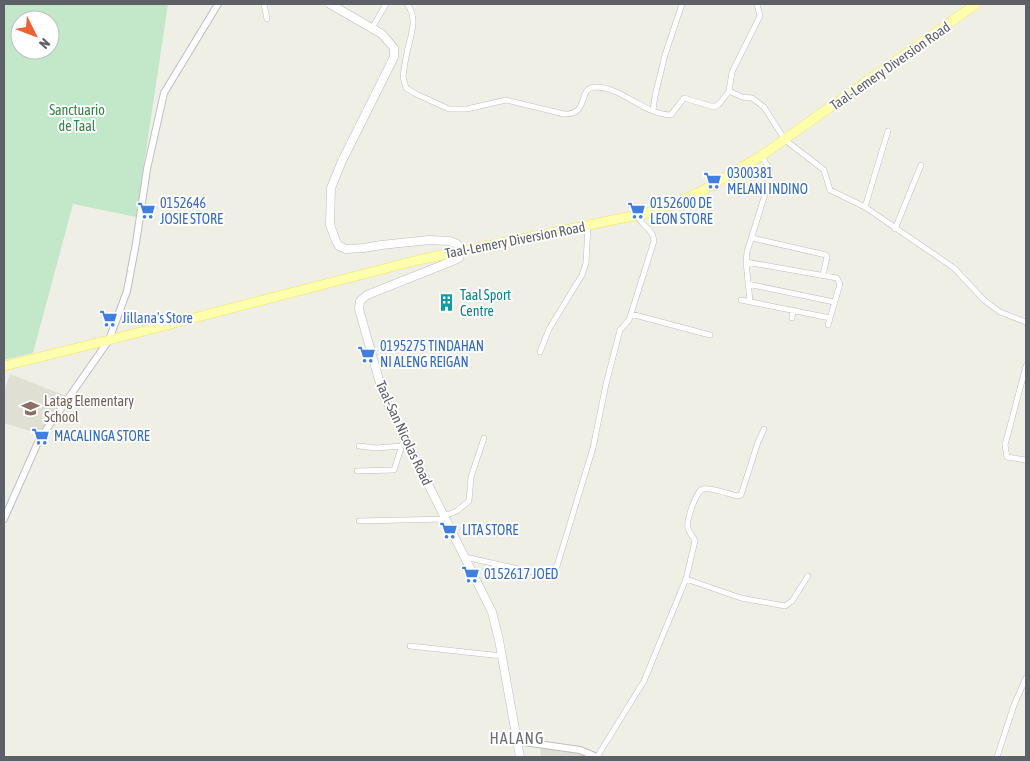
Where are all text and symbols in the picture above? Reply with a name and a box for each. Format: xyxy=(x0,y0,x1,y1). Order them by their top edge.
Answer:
north arrow xyxy=(10,10,60,60)
street label: Taal-Lemery Diversion Road xyxy=(827,18,953,114)
text: N xyxy=(36,35,53,52)
park label: Sanctuario de Taal xyxy=(49,102,105,134)
place label: 0300381 MELANI INDINO xyxy=(727,165,808,197)
supermarket icon: 0300381 MELANI INDINO xyxy=(703,171,723,191)
place label: 0152646 JOSIE STORE xyxy=(160,195,223,227)
place label: 0152600 DE LEON STORE xyxy=(650,195,713,227)
supermarket icon: 0152646 JOSIE STORE xyxy=(136,201,156,221)
supermarket icon: 0152600 DE LEON STORE xyxy=(626,201,646,221)
street label: Taal-Lemery Diversion Road xyxy=(443,219,587,261)
place label: Taal Sport Centre xyxy=(460,287,511,319)
building icon: Taal Sport Centre xyxy=(436,293,456,313)
supermarket icon: Jillana's Store xyxy=(98,308,118,328)
place label: Jillana's Store xyxy=(122,310,193,326)
place label: 0195275 TINDAHAN NI ALENG REIGAN xyxy=(380,338,484,370)
supermarket icon: 0195275 TINDAHAN NI ALENG REIGAN xyxy=(356,344,376,364)
street label: Taal-San Nicolas Road xyxy=(373,378,435,488)
place label: Latag Elementary School xyxy=(44,393,134,425)
school or university icon: Latag Elementary School xyxy=(20,399,40,419)
supermarket icon: MACALINGA STORE xyxy=(30,426,50,446)
place label: MACALINGA STORE xyxy=(54,428,150,444)
supermarket icon: LITA STORE xyxy=(438,520,458,540)
place label: LITA STORE xyxy=(462,522,518,538)
supermarket icon: 0152617 JOED xyxy=(460,564,480,584)
place label: 0152617 JOED xyxy=(484,566,559,582)
district label: HALANG xyxy=(489,729,545,747)

